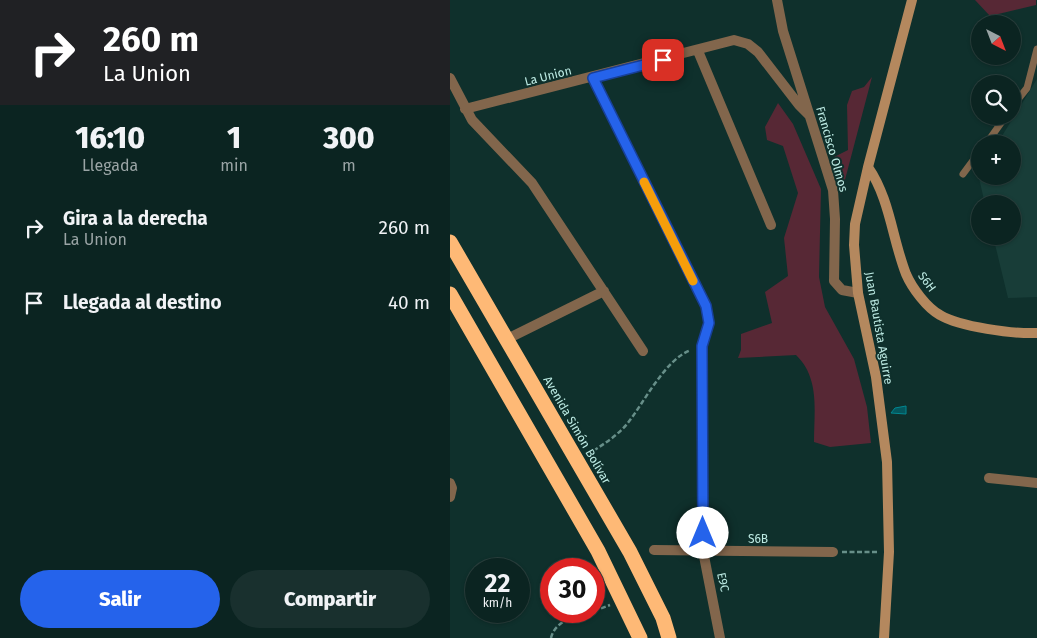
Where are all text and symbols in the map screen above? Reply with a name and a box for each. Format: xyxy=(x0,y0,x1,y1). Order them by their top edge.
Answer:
north arrow xyxy=(971,15,1021,65)
map controls xyxy=(971,15,1021,245)
text: 260 m xyxy=(103,18,199,60)
icon: right xyxy=(20,20,85,85)
pin xyxy=(642,39,684,81)
icon: arrive xyxy=(649,46,677,74)
text: La Union xyxy=(103,60,191,87)
street label: La Union xyxy=(523,63,573,89)
button: search xyxy=(971,75,1021,125)
street label: Francisco Olmos xyxy=(813,105,851,194)
text: 16:10 xyxy=(75,120,145,156)
text: 1 xyxy=(227,120,241,156)
text: 300 xyxy=(323,120,375,156)
button: + xyxy=(971,135,1021,185)
text: Llegada xyxy=(82,156,138,175)
text: min xyxy=(220,156,248,175)
text: m xyxy=(342,156,356,175)
button: − xyxy=(971,195,1021,245)
text: Gira a la derecha xyxy=(63,207,208,230)
icon: right xyxy=(20,214,48,242)
text: 260 m xyxy=(379,216,430,239)
text: La Union xyxy=(63,230,127,249)
street label: S6H xyxy=(915,269,939,295)
street label: Juan Bautista Aguirre xyxy=(862,271,896,385)
icon: arrive xyxy=(20,289,48,317)
text: Llegada al destino xyxy=(63,291,222,314)
text: 40 m xyxy=(388,291,430,314)
street label: Avenida Simón Bolívar xyxy=(540,374,614,487)
position arrow xyxy=(676,506,728,558)
street label: S6B xyxy=(748,532,768,546)
speed limit sign: 30 xyxy=(540,558,605,623)
text: 22 xyxy=(485,569,510,599)
button: Salir xyxy=(20,570,220,628)
button: Compartir xyxy=(230,570,430,628)
street label: E9C xyxy=(714,571,732,593)
text: km/h xyxy=(483,596,512,610)

